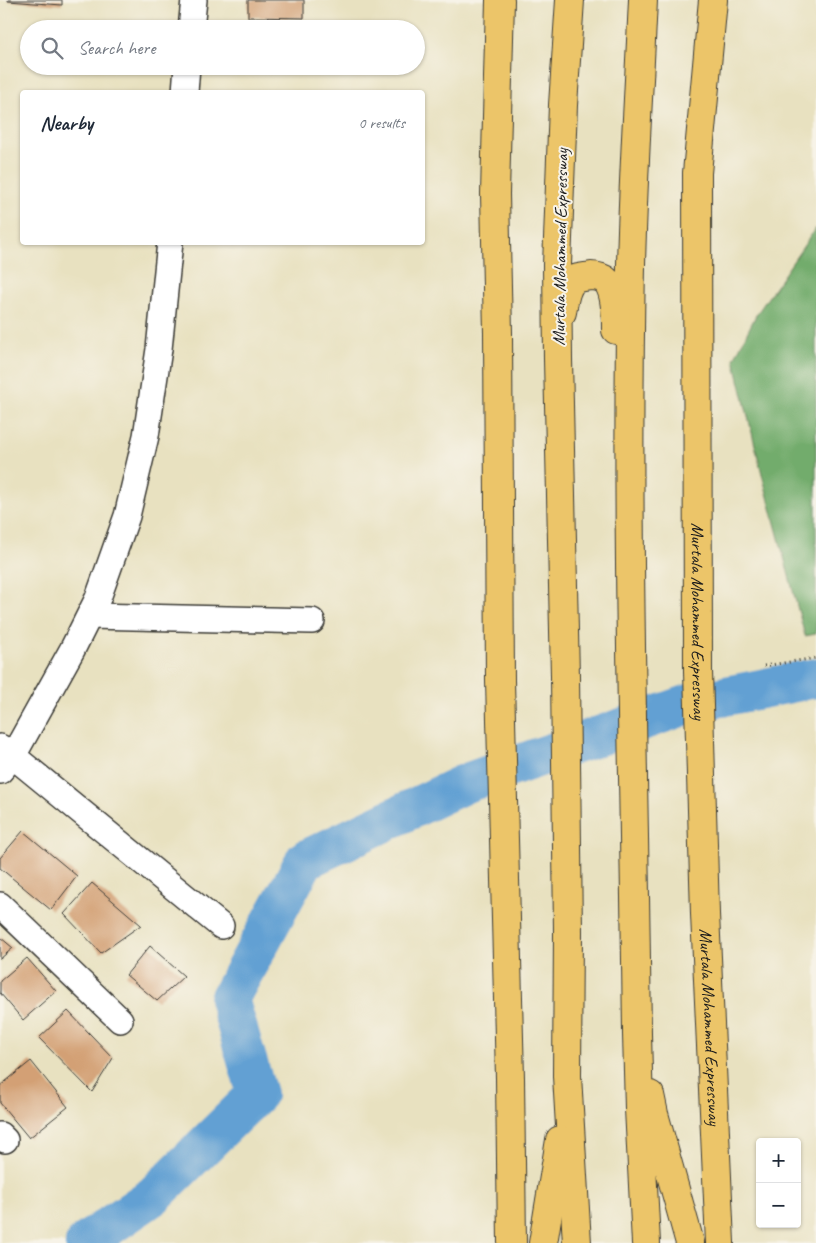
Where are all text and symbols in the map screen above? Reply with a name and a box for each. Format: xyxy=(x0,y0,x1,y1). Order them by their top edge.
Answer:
search box xyxy=(20,20,425,75)
icon: search xyxy=(38,34,66,62)
text: Search here xyxy=(78,36,155,60)
text: Nearby xyxy=(40,110,93,136)
text: 0 results xyxy=(358,113,405,133)
street label: Murtala Mohammed Expressway xyxy=(547,147,573,346)
street label: Murtala Mohammed Expressway xyxy=(687,523,710,722)
street label: Murtala Mohammed Expressway xyxy=(695,928,726,1128)
map controls xyxy=(756,1138,801,1228)
button: + xyxy=(756,1138,801,1183)
button: − xyxy=(756,1183,801,1228)

